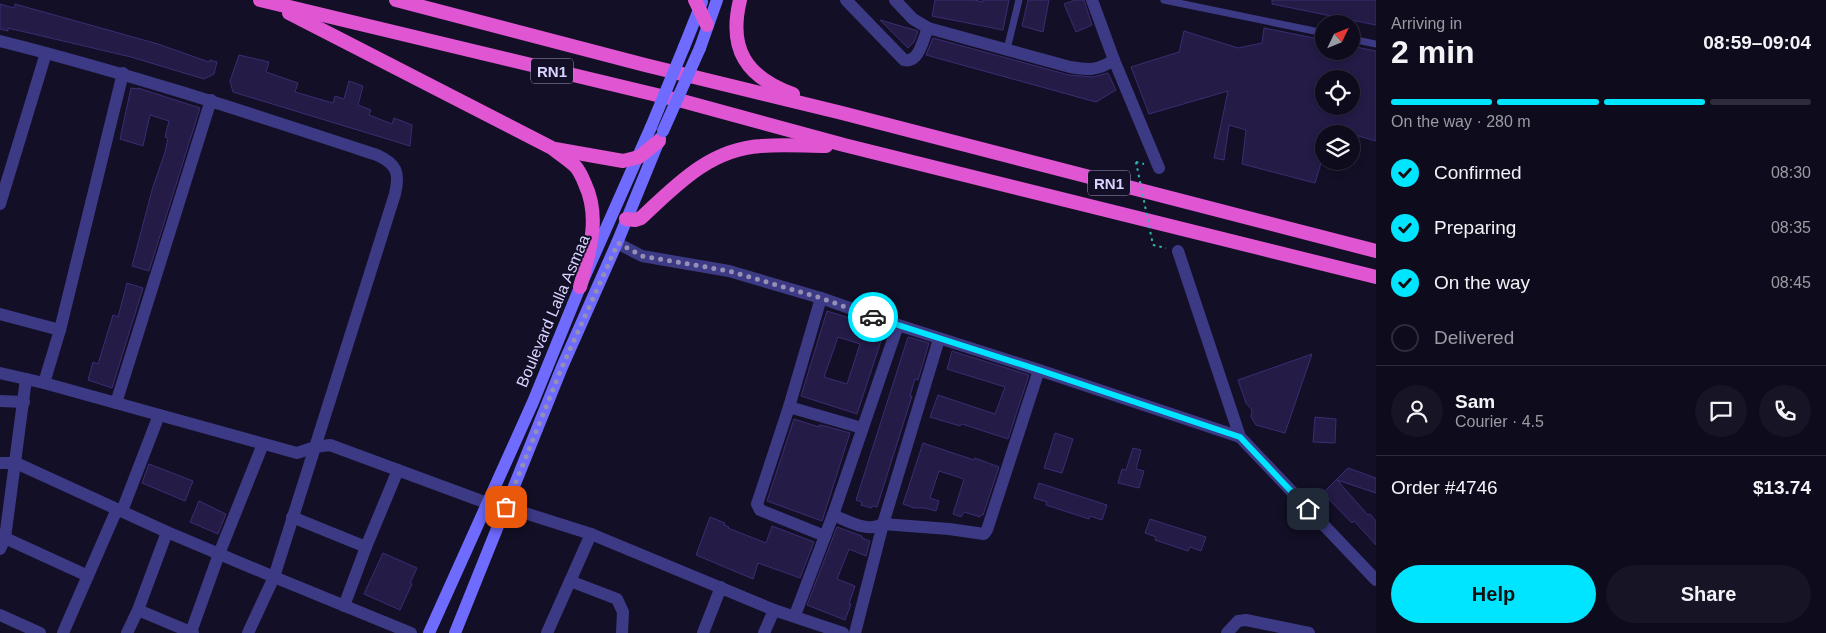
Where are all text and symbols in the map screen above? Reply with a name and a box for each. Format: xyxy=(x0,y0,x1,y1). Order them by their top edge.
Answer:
north arrow xyxy=(1315,15,1360,60)
map controls xyxy=(1315,15,1360,170)
text: Arriving in xyxy=(1391,15,1462,32)
text: 08:59–09:04 xyxy=(1703,32,1811,53)
text: 2 min xyxy=(1391,34,1475,70)
road number: RN1 xyxy=(531,58,573,84)
button: locate xyxy=(1315,70,1360,115)
text: On the way · 280 m xyxy=(1391,113,1531,130)
button: layers xyxy=(1315,125,1360,170)
icon: check xyxy=(1391,159,1419,187)
text: Confirmed xyxy=(1434,162,1522,183)
text: 08:30 xyxy=(1771,164,1811,181)
road number: RN1 xyxy=(1088,170,1130,196)
icon: check xyxy=(1391,214,1419,242)
text: Preparing xyxy=(1434,217,1516,238)
text: 08:35 xyxy=(1771,219,1811,236)
street label: Boulevard Lalla Asmaa xyxy=(513,232,593,390)
icon: check xyxy=(1391,269,1419,297)
text: On the way xyxy=(1434,272,1530,293)
text: 08:45 xyxy=(1771,274,1811,291)
courier xyxy=(848,292,898,342)
icon: car xyxy=(859,303,887,331)
text: Delivered xyxy=(1434,327,1514,348)
button: person xyxy=(1391,385,1443,437)
button: chat xyxy=(1695,385,1747,437)
button: phone xyxy=(1759,385,1811,437)
text: Sam xyxy=(1455,391,1495,412)
text: Courier · 4.5 xyxy=(1455,413,1544,430)
text: Order #4746 xyxy=(1391,477,1498,498)
text: $13.74 xyxy=(1753,477,1811,498)
pin xyxy=(485,486,527,528)
pin xyxy=(1287,488,1329,530)
icon: bag xyxy=(492,493,520,521)
icon: home xyxy=(1294,495,1322,523)
button: Help xyxy=(1391,565,1596,623)
button: Share xyxy=(1606,565,1811,623)

